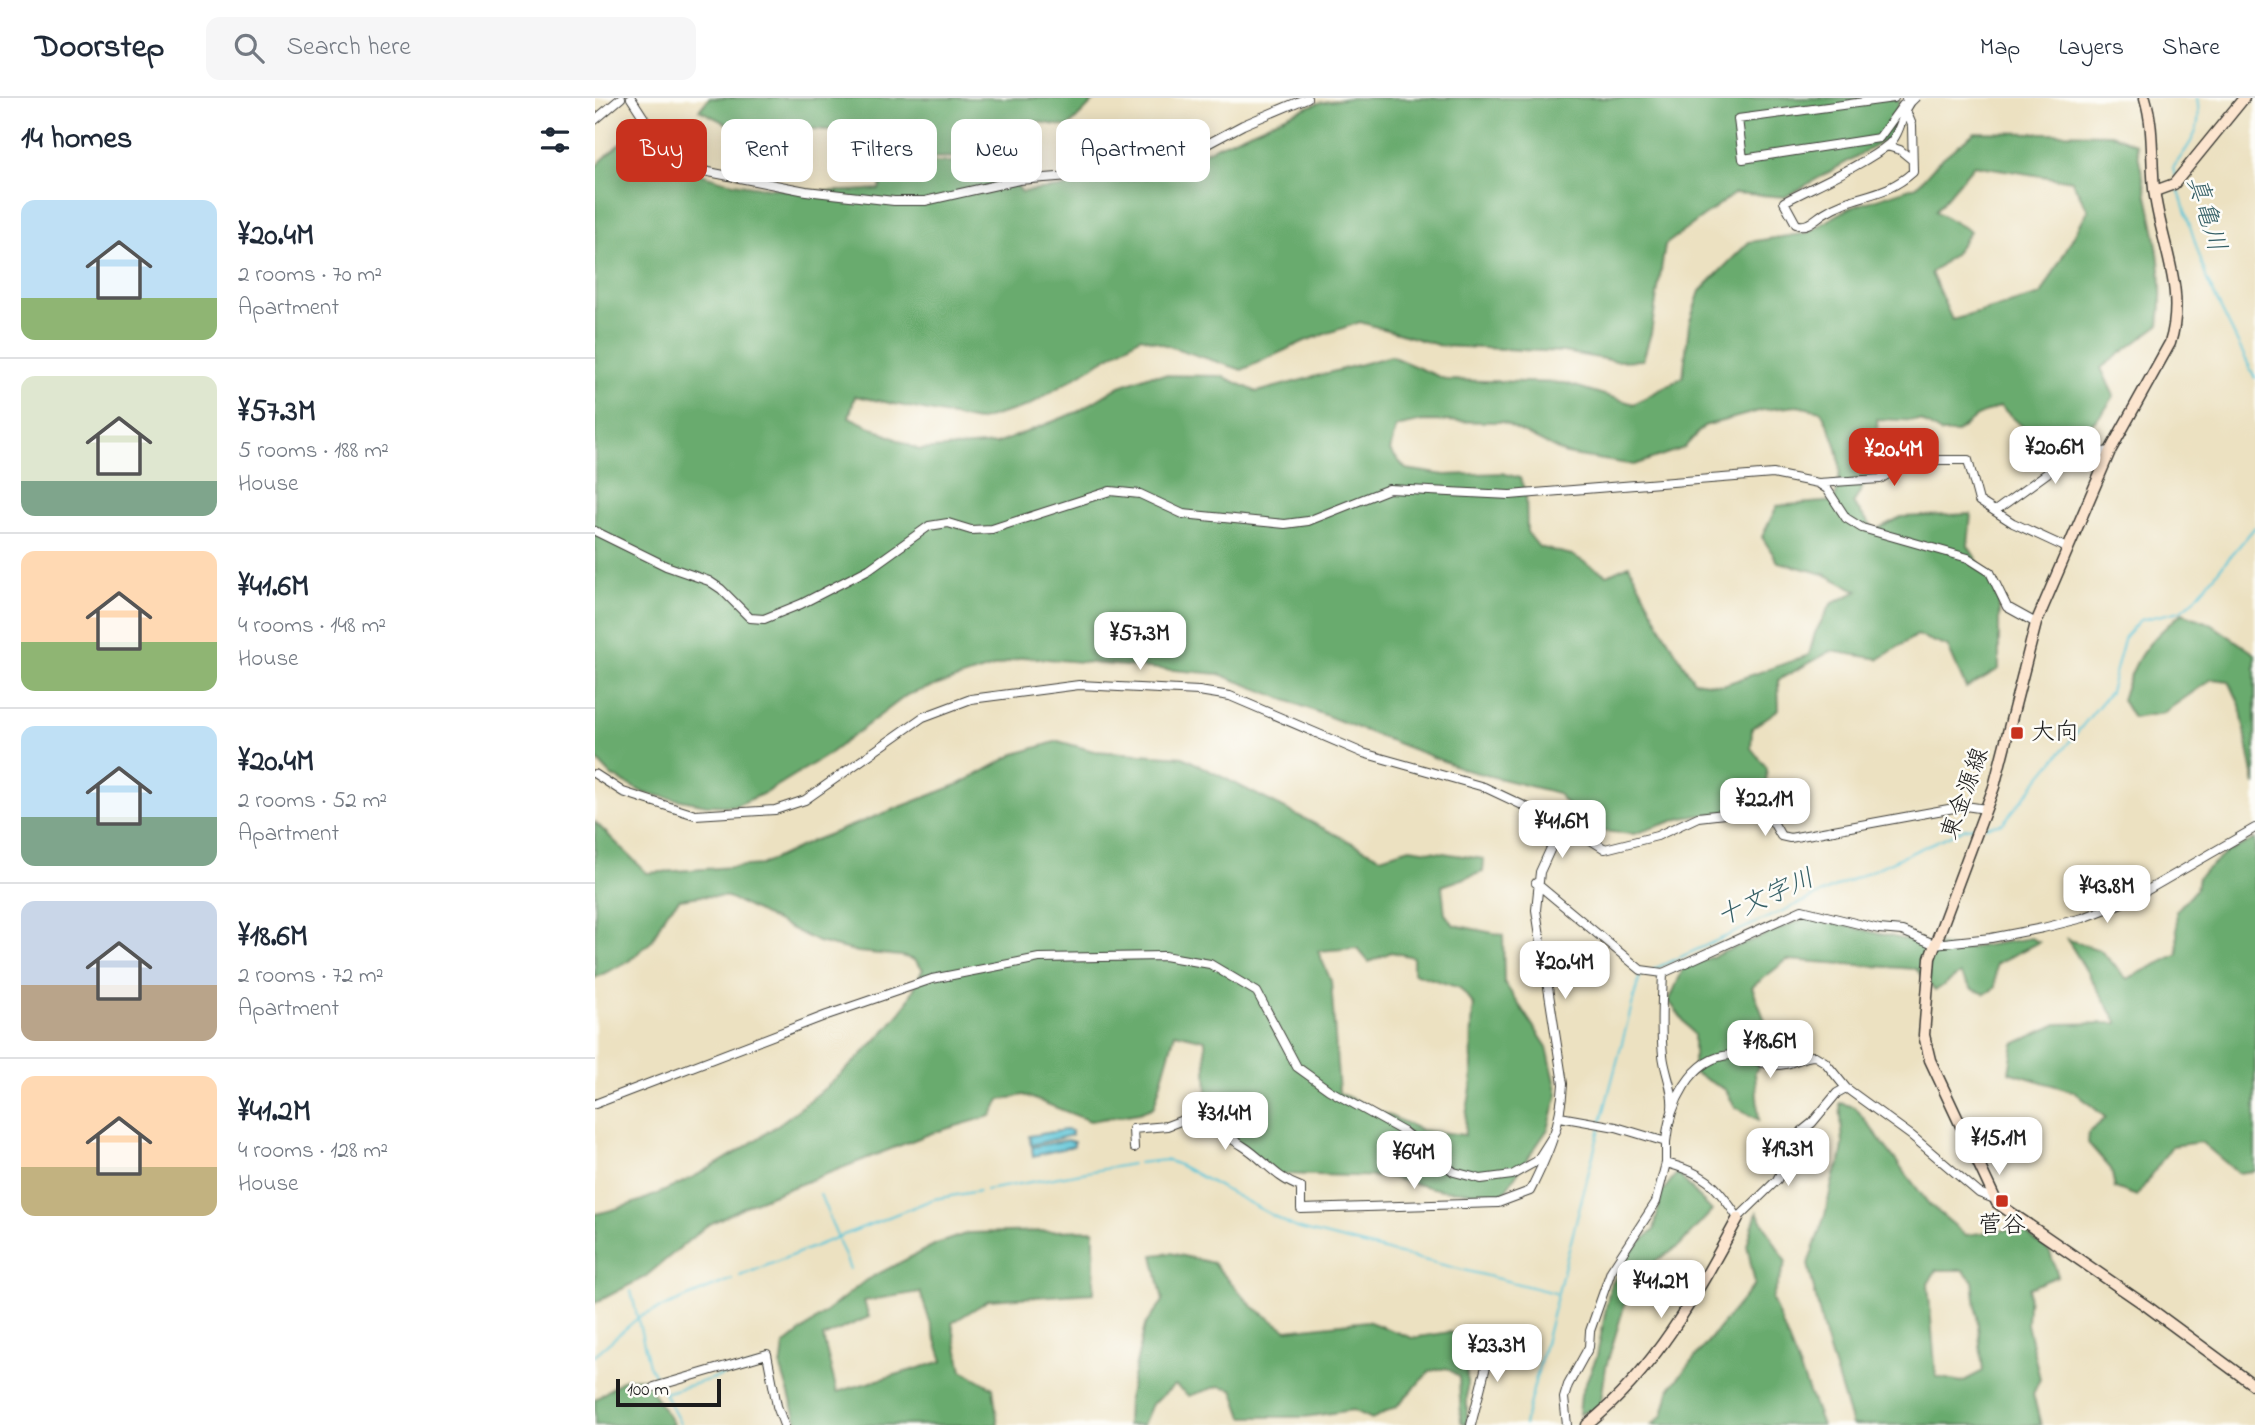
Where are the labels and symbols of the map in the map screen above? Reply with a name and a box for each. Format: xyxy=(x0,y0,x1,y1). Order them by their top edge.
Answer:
water label: 真亀川 xyxy=(2175,171,2235,257)
pin: ¥20.6M xyxy=(1998,426,2112,486)
pin: ¥20.4M xyxy=(1837,428,1951,488)
pin: ¥57.3M xyxy=(1083,612,1197,672)
place label: 大向 xyxy=(2031,716,2079,751)
marker: 大向 xyxy=(2009,725,2025,741)
street label: 東金源線 xyxy=(1933,743,1999,845)
pin: ¥22.1M xyxy=(1708,778,1822,838)
pin: ¥41.6M xyxy=(1505,800,1619,860)
water label: 十文字川 xyxy=(1711,860,1821,938)
pin: ¥43.8M xyxy=(2050,866,2164,925)
pin: ¥20.4M xyxy=(1508,942,1622,1001)
pin: ¥18.6M xyxy=(1713,1020,1827,1080)
pin: ¥31.4M xyxy=(1168,1093,1282,1152)
pin: ¥15.1M xyxy=(1942,1118,2056,1177)
pin: ¥19.3M xyxy=(1731,1128,1845,1188)
pin: ¥64M xyxy=(1373,1132,1455,1191)
marker: 菅谷 xyxy=(1994,1193,2010,1209)
place label: 菅谷 xyxy=(1978,1209,2026,1244)
pin: ¥41.2M xyxy=(1604,1260,1718,1320)
pin: ¥23.3M xyxy=(1440,1324,1554,1384)
scale bar xyxy=(616,1376,721,1408)

